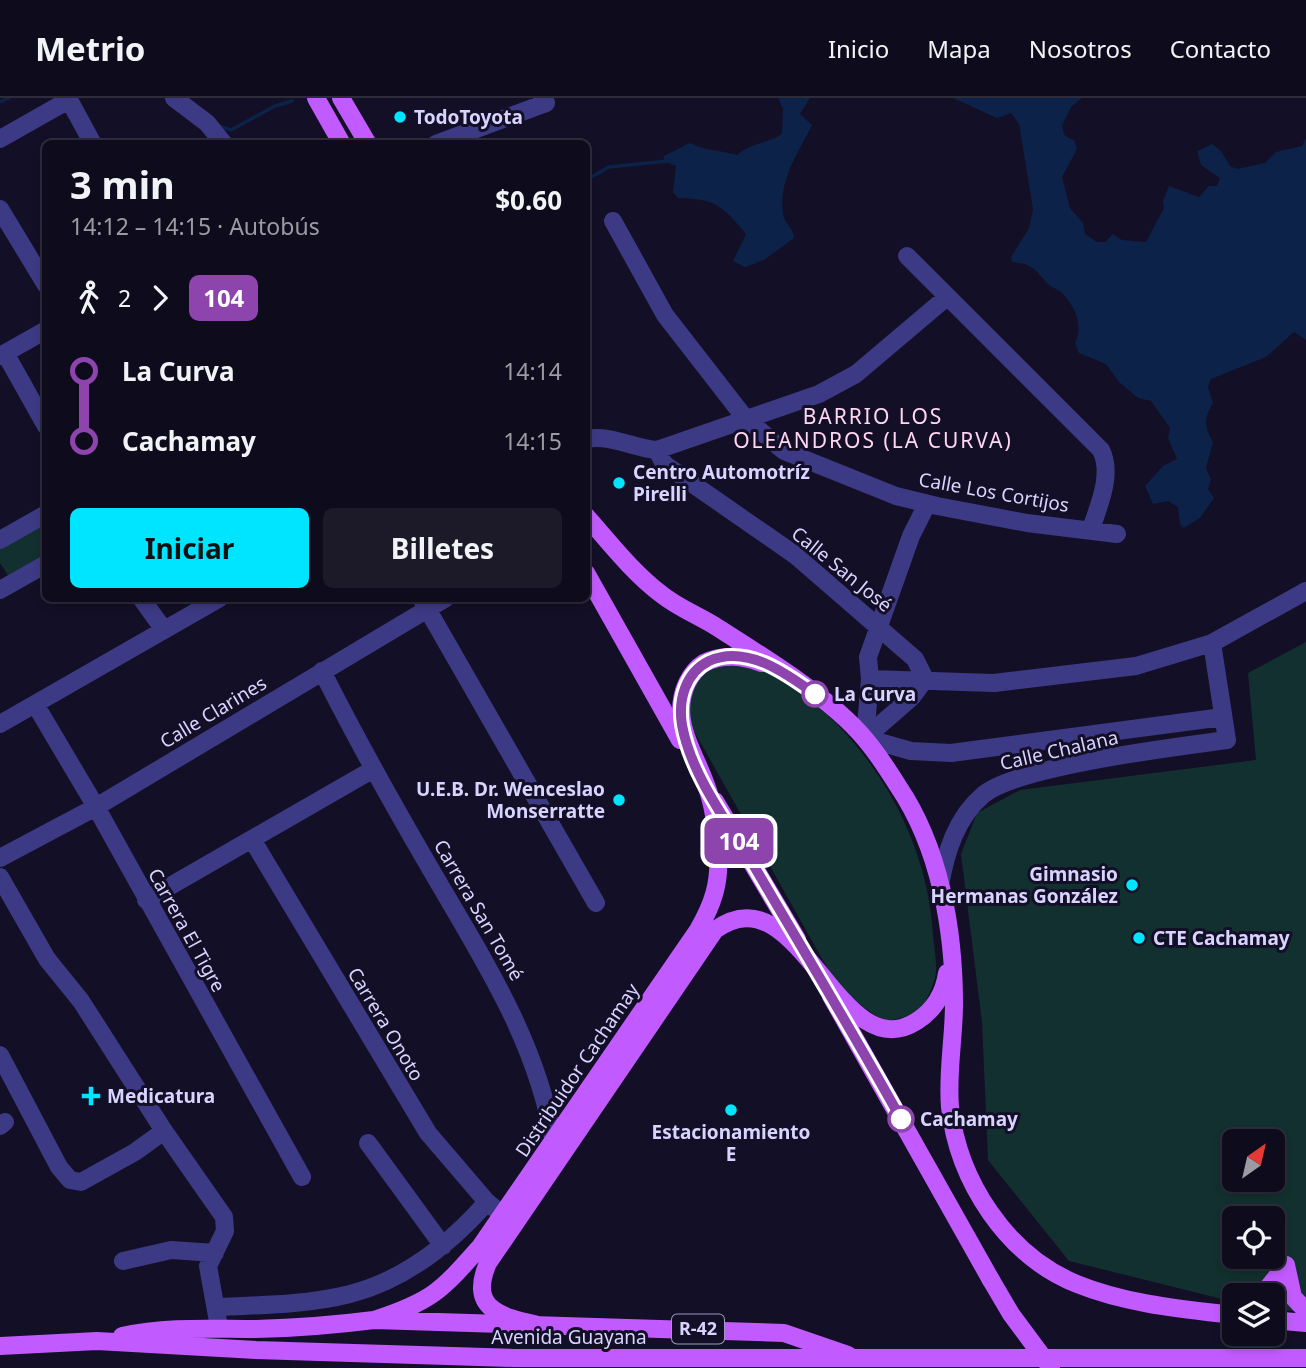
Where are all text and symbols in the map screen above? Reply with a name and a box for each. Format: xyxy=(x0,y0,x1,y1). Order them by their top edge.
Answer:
text: Metrio xyxy=(35,26,145,71)
text: Inicio xyxy=(828,32,889,65)
text: Mapa xyxy=(927,32,991,65)
text: Nosotros xyxy=(1029,32,1132,65)
text: Contacto xyxy=(1170,32,1271,65)
place label: TodoToyota xyxy=(414,104,523,130)
marker: TodoToyota xyxy=(392,109,408,125)
text: 3 min xyxy=(70,158,175,210)
text: $0.60 xyxy=(495,182,562,218)
text: 14:12 – 14:15 · Autobús xyxy=(70,210,320,242)
icon: walk xyxy=(70,279,108,317)
icon: forward xyxy=(141,279,179,317)
text: 104 xyxy=(203,281,244,314)
text: 2 xyxy=(118,282,131,314)
text: La Curva xyxy=(122,353,235,389)
text: 14:14 xyxy=(503,355,562,387)
district label: BARRIO LOS OLEANDROS (LA CURVA) xyxy=(733,402,1013,454)
text: Cachamay xyxy=(122,423,256,459)
text: 14:15 xyxy=(503,425,562,457)
place label: Centro Automotríz Pirelli xyxy=(633,459,810,507)
street label: Calle Los Cortijos xyxy=(917,466,1071,518)
marker: Centro Automotríz Pirelli xyxy=(611,475,627,491)
button: Iniciar xyxy=(70,508,309,588)
button: Billetes xyxy=(323,508,562,588)
street label: Calle San José xyxy=(786,520,898,618)
street label: Calle Clarines xyxy=(155,670,271,754)
marker: La Curva xyxy=(802,681,828,707)
place label: La Curva xyxy=(834,681,916,707)
street label: Calle Chalana xyxy=(997,724,1121,776)
place label: U.E.B. Dr. Wenceslao Monserratte xyxy=(416,776,605,824)
marker: U.E.B. Dr. Wenceslao Monserratte xyxy=(611,792,627,808)
line badge: 104 xyxy=(699,818,779,864)
text: 104 xyxy=(718,824,760,857)
street label: Carrera San Tomé xyxy=(428,835,530,985)
place label: Gimnasio Hermanas González xyxy=(931,861,1118,909)
street label: Carrera El Tigre xyxy=(142,864,232,996)
marker: Gimnasio Hermanas González xyxy=(1124,877,1140,893)
place label: CTE Cachamay xyxy=(1153,925,1290,951)
marker: CTE Cachamay xyxy=(1131,930,1147,946)
street label: Carrera Onoto xyxy=(342,962,430,1086)
street label: Distribuidor Cachamay xyxy=(509,978,645,1162)
place label: Medicatura xyxy=(107,1083,215,1109)
marker: Medicatura xyxy=(81,1086,101,1106)
marker: Estacionamiento E xyxy=(723,1102,739,1118)
marker: Cachamay xyxy=(888,1106,914,1132)
place label: Cachamay xyxy=(920,1106,1018,1132)
place label: Estacionamiento E xyxy=(652,1119,810,1167)
north arrow xyxy=(1222,1129,1284,1192)
map controls xyxy=(1222,1129,1285,1346)
button: locate xyxy=(1222,1206,1285,1269)
button: layers xyxy=(1222,1283,1285,1346)
road number: R-42 xyxy=(672,1314,724,1344)
street label: Avenida Guayana xyxy=(491,1324,647,1350)

